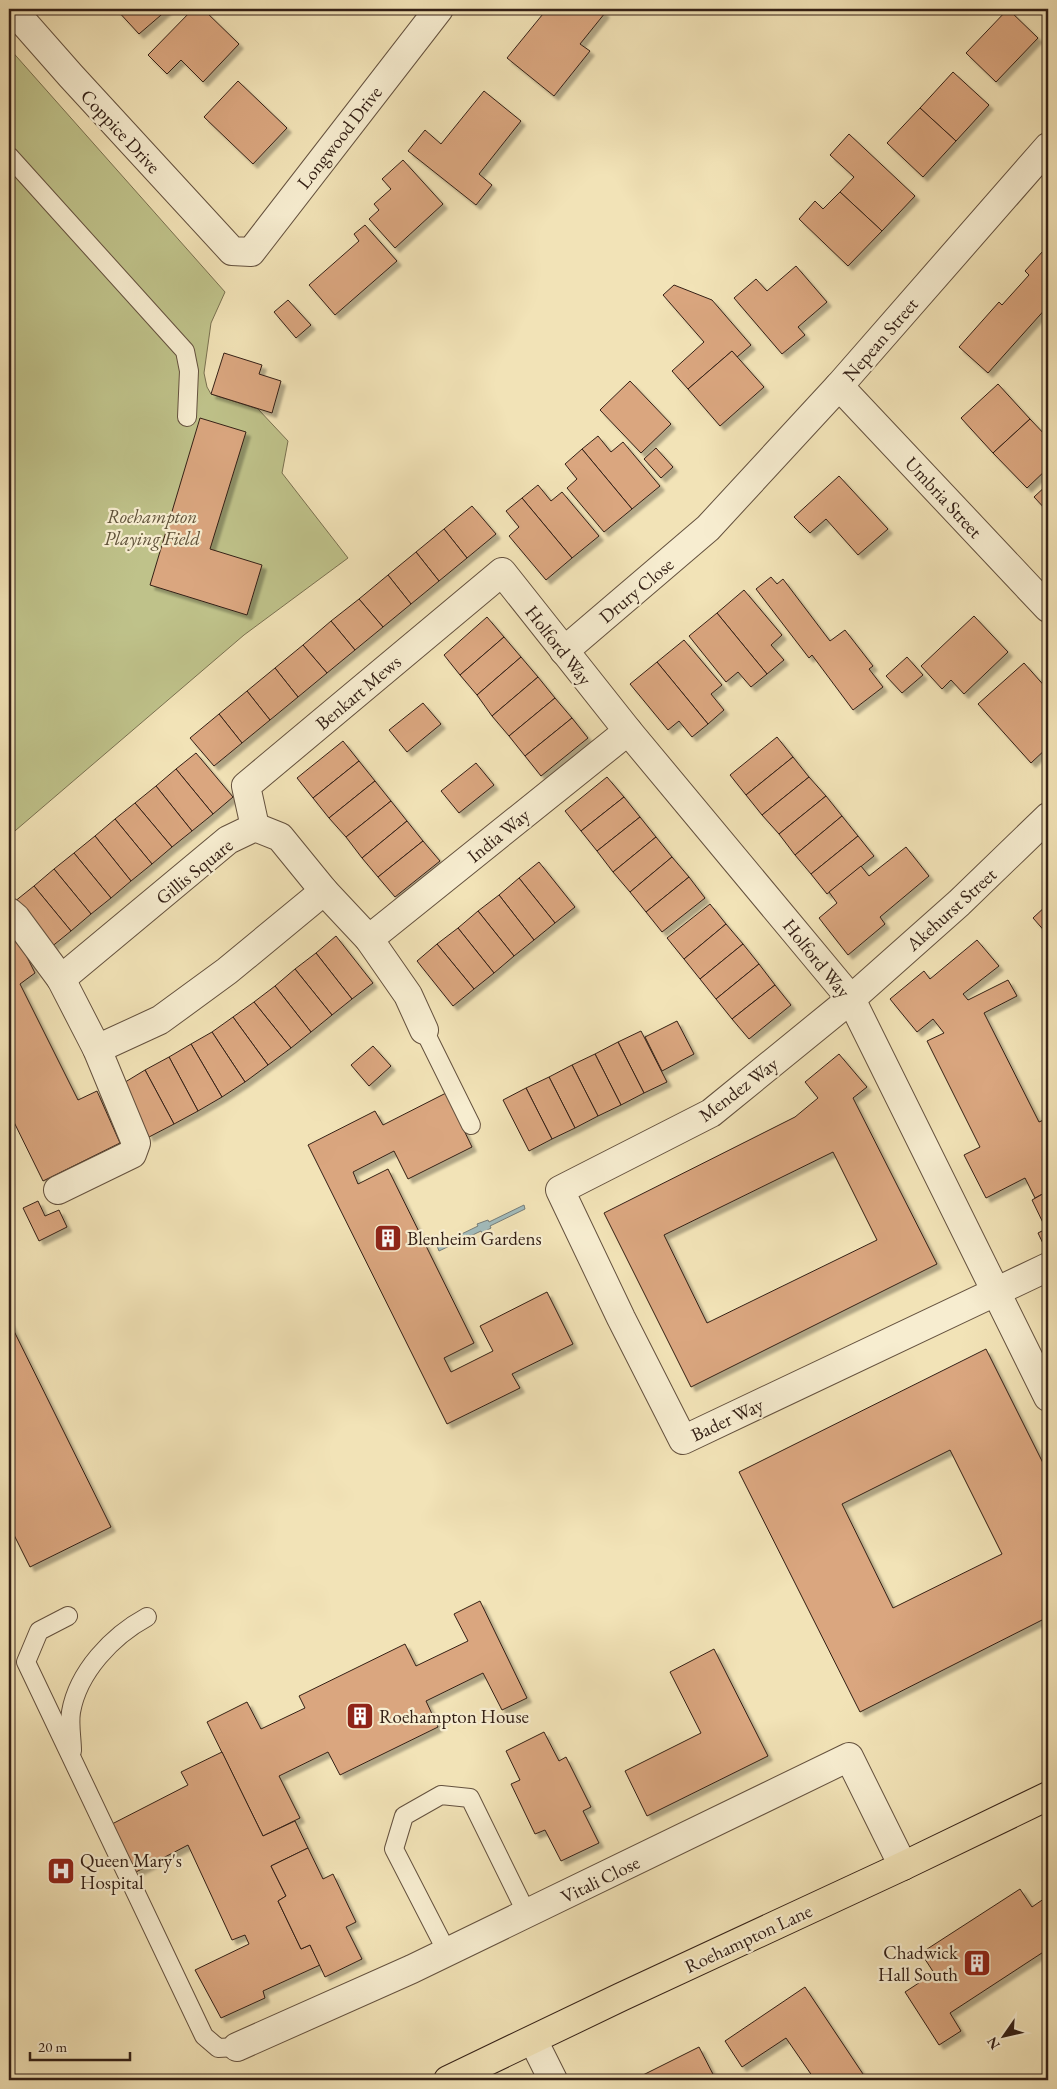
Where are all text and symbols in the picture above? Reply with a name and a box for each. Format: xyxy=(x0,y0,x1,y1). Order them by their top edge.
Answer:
street label: Longwood Drive xyxy=(291,81,387,194)
street label: Coppice Drive xyxy=(75,84,166,179)
street label: Nepean Street xyxy=(837,292,924,386)
street label: Umbria Street xyxy=(899,451,988,543)
park label: Roehampton Playing Field xyxy=(104,504,200,551)
street label: Drury Close xyxy=(594,552,679,629)
street label: Holford Way xyxy=(520,600,598,691)
street label: Benkart Mews xyxy=(310,649,406,736)
street label: India Way xyxy=(462,802,535,868)
street label: Gillis Square xyxy=(151,833,238,910)
street label: Akehurst Street xyxy=(900,862,1002,957)
street label: Holford Way xyxy=(777,914,857,1004)
street label: Mendez Way xyxy=(693,1051,784,1127)
building icon: Blenheim Gardens xyxy=(373,1223,403,1253)
place label: Blenheim Gardens xyxy=(407,1226,542,1251)
street label: Bader Way xyxy=(687,1392,768,1447)
building icon: Roehampton House xyxy=(345,1701,375,1731)
place label: Roehampton House xyxy=(379,1704,529,1729)
place label: Queen Mary's Hospital xyxy=(80,1848,182,1895)
street label: Vitali Close xyxy=(557,1850,644,1909)
hospital icon: Queen Mary's Hospital xyxy=(46,1856,76,1886)
street label: Roehampton Lane xyxy=(681,1898,816,1979)
place label: Chadwick Hall South xyxy=(878,1940,959,1987)
building icon: Chadwick Hall South xyxy=(962,1948,992,1978)
north arrow xyxy=(980,2012,1030,2062)
scale bar xyxy=(30,2029,130,2061)
text: N xyxy=(982,2033,1004,2053)
text: 20 m xyxy=(38,2037,67,2056)

